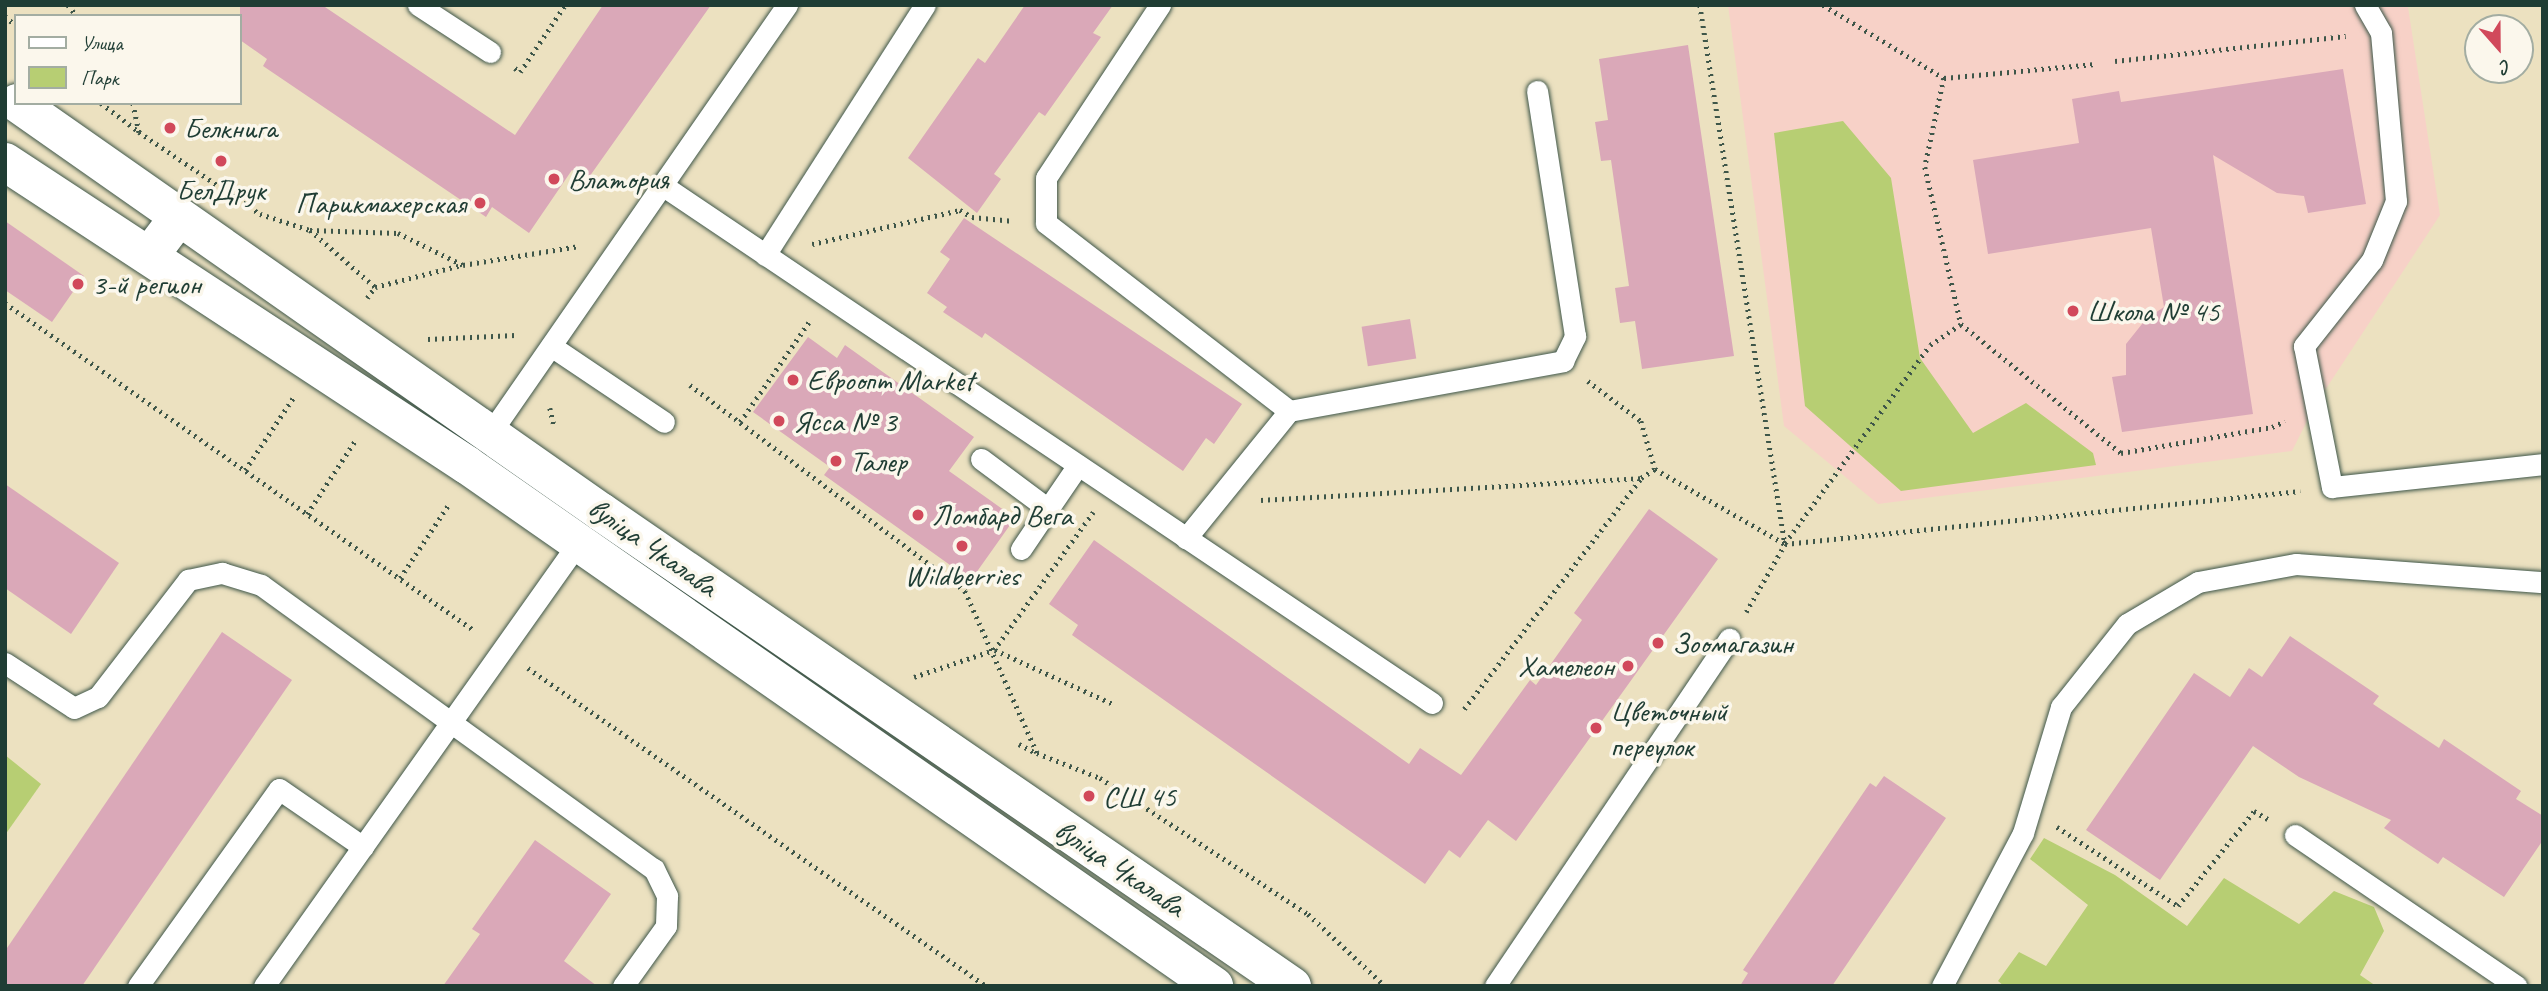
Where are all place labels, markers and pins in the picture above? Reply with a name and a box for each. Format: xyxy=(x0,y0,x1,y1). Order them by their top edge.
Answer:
place label: Белкнига xyxy=(184,110,277,146)
marker: Белкнига xyxy=(162,120,178,136)
marker: БелДрук xyxy=(213,153,229,169)
place label: Влатория xyxy=(568,161,669,197)
marker: Влатория xyxy=(546,171,562,187)
place label: БелДрук xyxy=(176,172,266,208)
place label: Парикмахерская xyxy=(296,185,466,221)
marker: Парикмахерская xyxy=(472,195,488,211)
place label: 3-й регион xyxy=(92,266,201,302)
marker: 3-й регион xyxy=(70,276,86,292)
place label: Школа № 45 xyxy=(2087,293,2219,329)
marker: Школа № 45 xyxy=(2065,303,2081,319)
place label: Евроопт Market xyxy=(807,362,974,398)
marker: Евроопт Market xyxy=(785,372,801,388)
place label: Ясса № 3 xyxy=(793,403,896,439)
marker: Ясса № 3 xyxy=(771,413,787,429)
place label: Талер xyxy=(850,443,907,479)
marker: Талер xyxy=(828,453,844,469)
place label: Ломбард Вега xyxy=(932,497,1071,533)
marker: Ломбард Вега xyxy=(910,507,926,523)
marker: Wildberries xyxy=(954,538,970,554)
place label: Wildberries xyxy=(905,557,1019,593)
place label: Зоомагазин xyxy=(1672,625,1793,661)
marker: Зоомагазин xyxy=(1650,635,1666,651)
place label: Хамелеон xyxy=(1518,648,1614,684)
marker: Хамелеон xyxy=(1620,658,1636,674)
place label: Цветочный переулок xyxy=(1610,693,1727,764)
marker: Цветочный переулок xyxy=(1588,720,1604,736)
place label: СШ 45 xyxy=(1103,778,1176,814)
marker: СШ 45 xyxy=(1081,788,1097,804)

